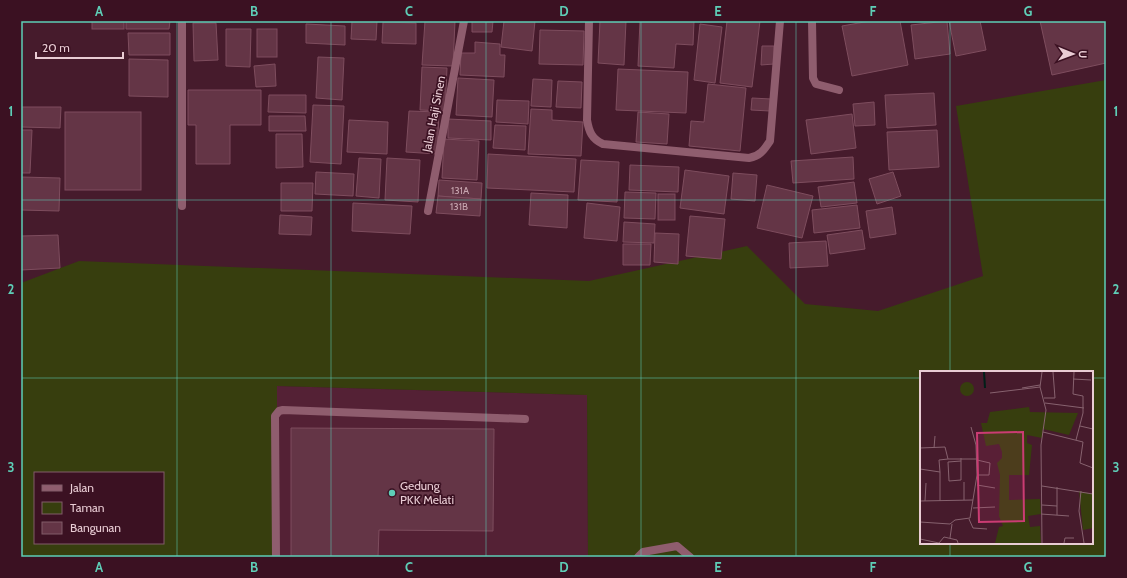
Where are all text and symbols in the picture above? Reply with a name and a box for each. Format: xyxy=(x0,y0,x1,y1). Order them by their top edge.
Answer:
text: A xyxy=(95,3,104,19)
text: B xyxy=(250,3,258,19)
text: C xyxy=(405,3,413,19)
text: D xyxy=(559,3,569,19)
text: E xyxy=(714,3,722,19)
text: F xyxy=(870,3,877,19)
text: G xyxy=(1024,3,1033,19)
scale bar xyxy=(36,34,123,60)
north arrow xyxy=(1053,34,1093,74)
text: 20 m xyxy=(42,40,70,55)
text: U xyxy=(1076,50,1090,58)
street label: Jalan Haji Sinen xyxy=(419,74,448,154)
text: 1 xyxy=(9,103,13,119)
text: 1 xyxy=(1114,103,1118,119)
house number: 131A xyxy=(451,184,470,197)
house number: 131B xyxy=(450,200,468,213)
text: 2 xyxy=(8,281,15,297)
text: 2 xyxy=(1113,281,1120,297)
inset map xyxy=(920,371,1093,544)
text: 3 xyxy=(7,459,15,475)
text: 3 xyxy=(1112,459,1120,475)
legend xyxy=(34,472,164,544)
place label: Gedung PKK Melati xyxy=(400,478,454,507)
text: Jalan xyxy=(69,480,94,495)
marker: Gedung PKK Melati xyxy=(387,488,397,498)
text: Taman xyxy=(70,500,105,515)
text: Bangunan xyxy=(70,520,121,535)
text: A xyxy=(95,559,104,575)
text: B xyxy=(250,559,258,575)
text: C xyxy=(405,559,413,575)
text: D xyxy=(559,559,569,575)
text: E xyxy=(714,559,722,575)
text: F xyxy=(870,559,877,575)
text: G xyxy=(1024,559,1033,575)

